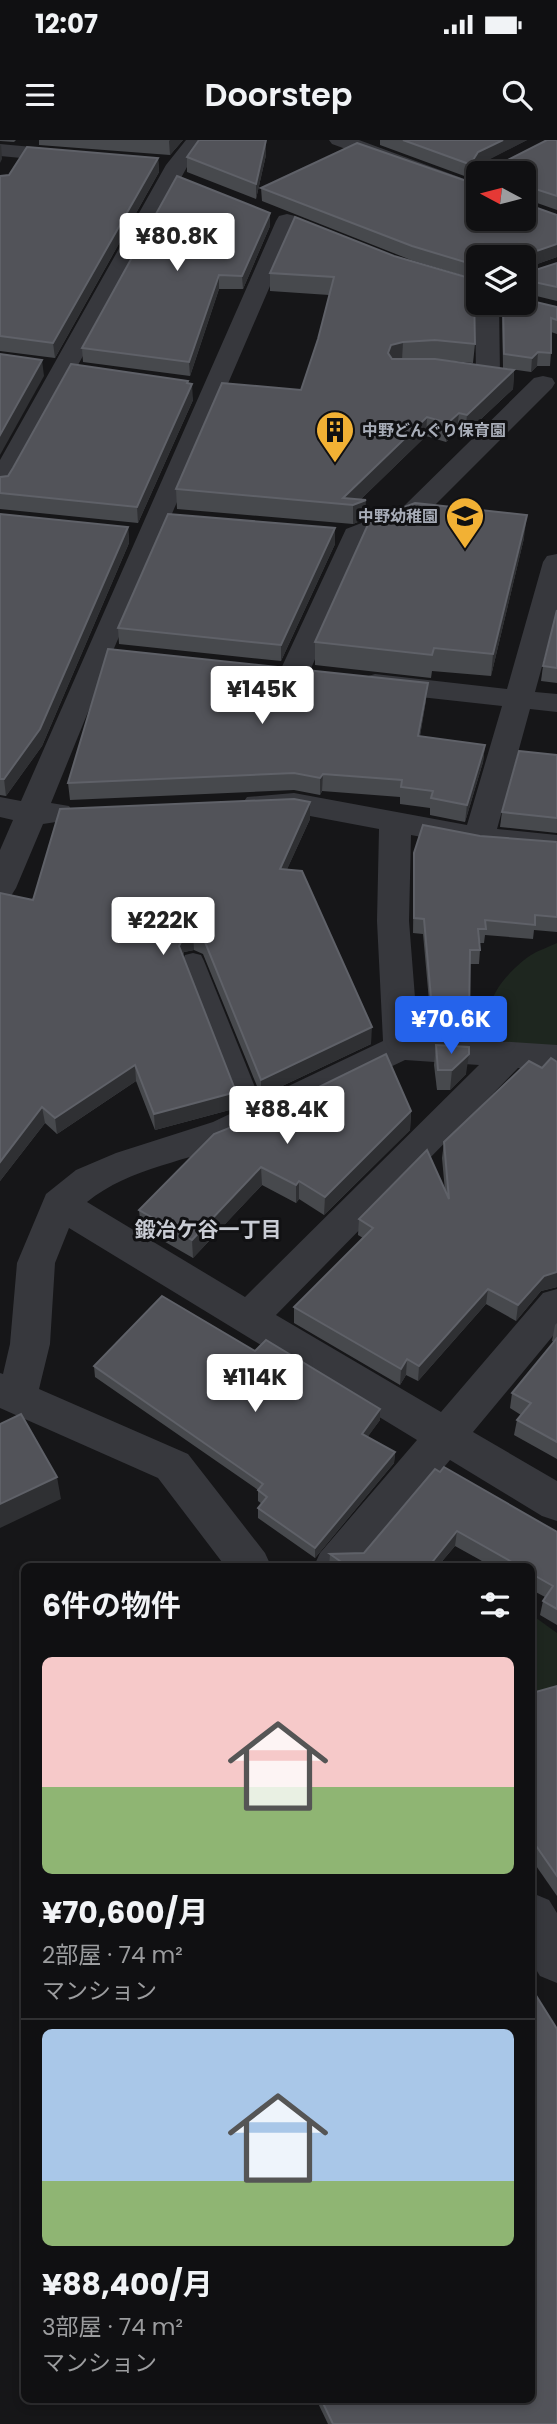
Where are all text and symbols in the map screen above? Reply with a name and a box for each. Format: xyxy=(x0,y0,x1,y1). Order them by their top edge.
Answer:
text: 12:07 xyxy=(35,6,98,42)
text: Doorstep xyxy=(204,72,353,117)
icon: menu xyxy=(21,76,59,114)
icon: search xyxy=(498,76,536,114)
north arrow xyxy=(466,161,536,231)
map controls xyxy=(466,161,536,315)
pin: ¥80.8K xyxy=(120,214,234,273)
text: ¥80.8K xyxy=(136,220,218,252)
button: layers xyxy=(466,245,536,315)
building icon: 中野どんぐり保育園 xyxy=(314,409,356,464)
place label: 中野どんぐり保育園 xyxy=(362,419,506,442)
school or university icon: 中野幼稚園 xyxy=(444,495,486,550)
place label: 中野幼稚園 xyxy=(358,505,438,528)
pin: ¥145K xyxy=(213,666,311,726)
text: ¥145K xyxy=(227,673,297,705)
pin: ¥222K xyxy=(114,898,212,957)
text: ¥222K xyxy=(128,904,198,936)
pin: ¥70.6K xyxy=(394,996,508,1056)
text: ¥70.6K xyxy=(411,1003,491,1035)
pin: ¥88.4K xyxy=(230,1086,344,1146)
text: ¥88.4K xyxy=(245,1093,329,1125)
district label: 鍛冶ケ谷一丁目 xyxy=(135,1215,282,1244)
pin: ¥114K xyxy=(206,1354,304,1414)
text: ¥114K xyxy=(223,1361,287,1393)
text: 6件の物件 xyxy=(42,1584,181,1627)
icon: filters xyxy=(476,1586,514,1624)
icon: home xyxy=(215,1703,341,1829)
text: ¥70,600/月 xyxy=(42,1891,208,1934)
text: 2部屋 · 74 m² xyxy=(42,1939,183,1971)
text: マンション xyxy=(42,1975,157,2007)
icon: home xyxy=(215,2075,341,2201)
text: ¥88,400/月 xyxy=(42,2263,213,2306)
text: 3部屋 · 74 m² xyxy=(42,2311,183,2343)
text: マンション xyxy=(42,2347,157,2379)

